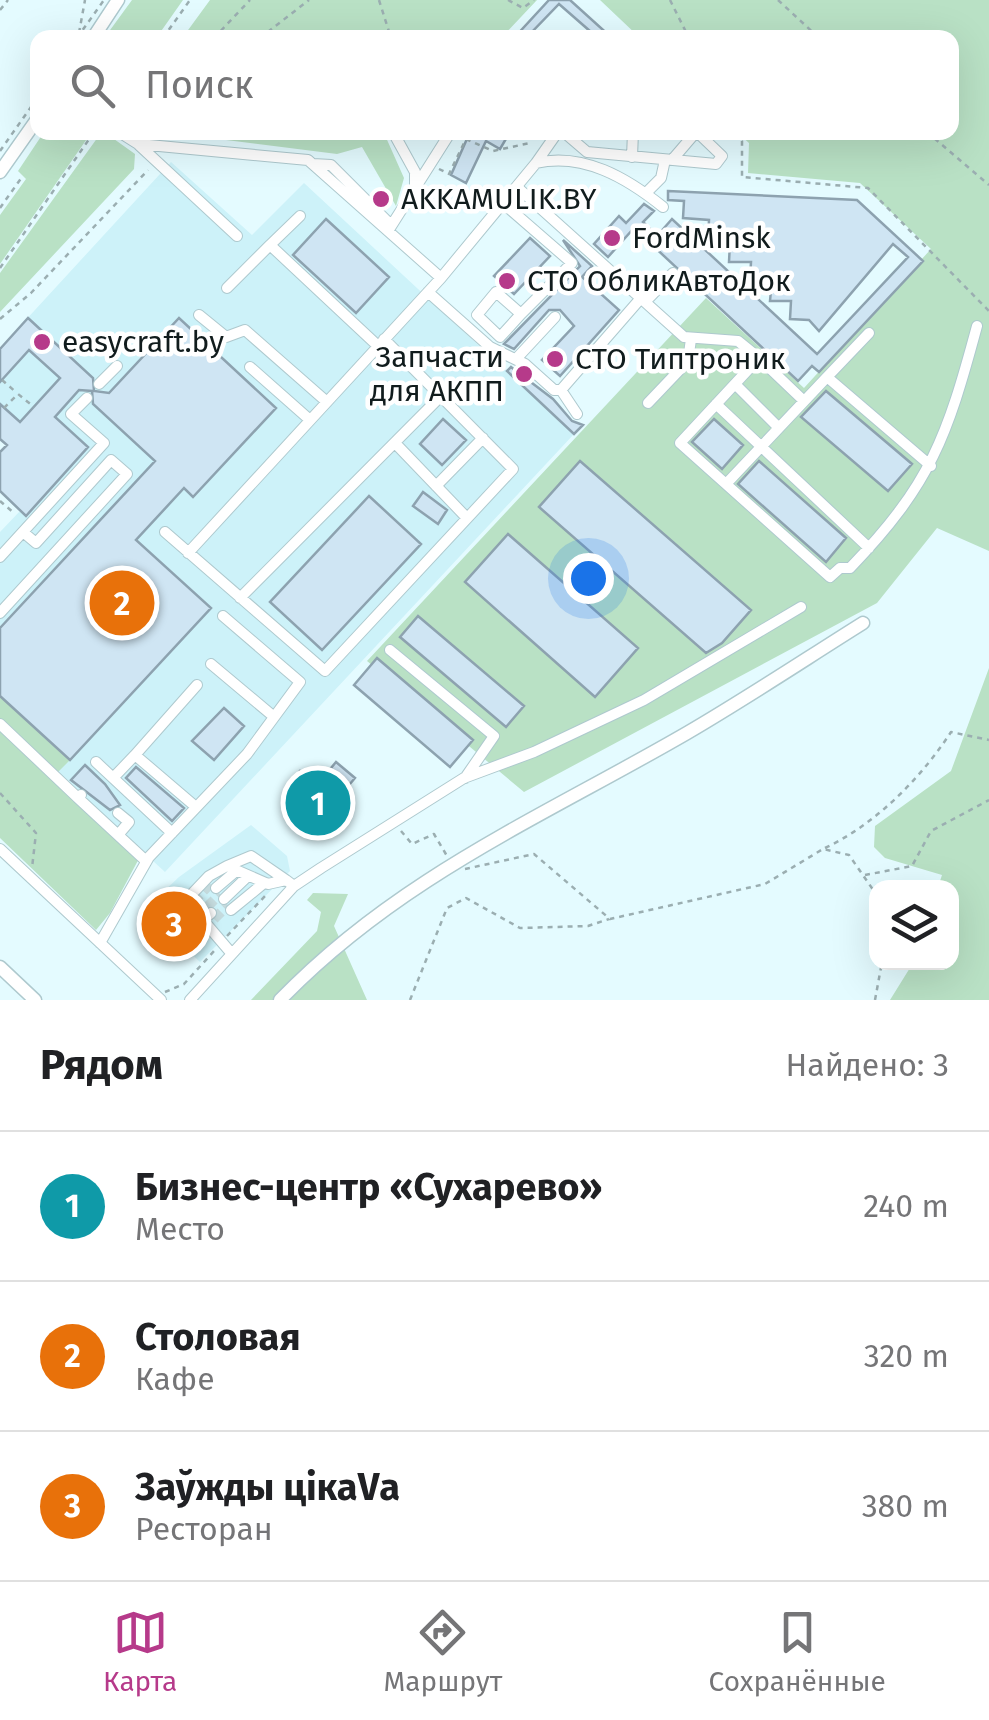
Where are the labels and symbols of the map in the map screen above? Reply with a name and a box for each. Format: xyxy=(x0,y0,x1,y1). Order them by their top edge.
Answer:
place label: AKKAMULIK.BY xyxy=(401,181,597,217)
marker: AKKAMULIK.BY xyxy=(370,188,392,210)
place label: FordMinsk xyxy=(632,220,771,256)
marker: FordMinsk xyxy=(601,227,623,249)
place label: СТО ОбликАвтоДок xyxy=(527,263,791,299)
marker: СТО ОбликАвтоДок xyxy=(496,270,518,292)
place label: easycraft.by xyxy=(62,324,224,360)
marker: easycraft.by xyxy=(31,331,53,353)
place label: Запчасти для АКПП xyxy=(370,339,504,409)
place label: СТО Типтроник xyxy=(575,341,786,377)
marker: СТО Типтроник xyxy=(544,348,566,370)
marker: Запчасти для АКПП xyxy=(513,363,535,385)
your location xyxy=(563,553,614,604)
pin: 2 xyxy=(90,566,154,640)
pin: 1 xyxy=(286,766,350,840)
pin: 3 xyxy=(142,886,206,962)

